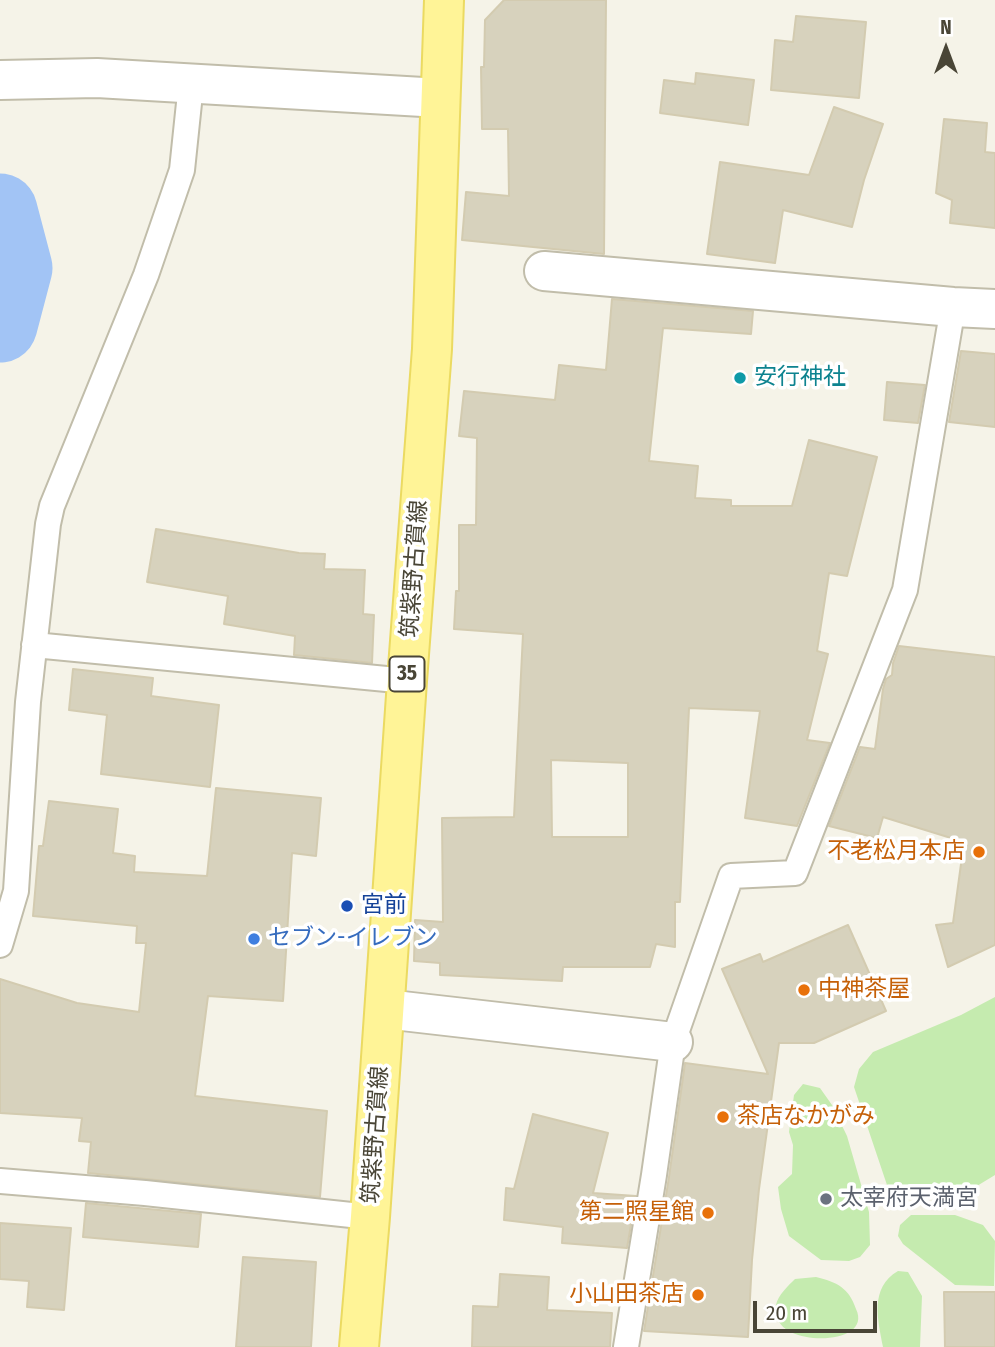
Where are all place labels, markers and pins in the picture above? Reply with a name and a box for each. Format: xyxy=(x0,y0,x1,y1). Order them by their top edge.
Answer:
place label: 安行神社 xyxy=(754,364,846,392)
marker: 安行神社 xyxy=(732,370,748,386)
place label: 不老松月本店 xyxy=(827,838,965,866)
marker: 不老松月本店 xyxy=(971,844,987,860)
place label: 宮前 xyxy=(361,892,407,920)
marker: 宮前 xyxy=(339,898,355,914)
place label: セブン-イレブン xyxy=(268,925,437,953)
marker: セブン-イレブン xyxy=(246,931,262,947)
place label: 中神茶屋 xyxy=(818,976,910,1004)
marker: 中神茶屋 xyxy=(796,982,812,998)
place label: 茶店なかがみ xyxy=(737,1103,875,1131)
marker: 茶店なかがみ xyxy=(715,1109,731,1125)
place label: 太宰府天満宮 xyxy=(840,1185,978,1213)
marker: 太宰府天満宮 xyxy=(818,1191,834,1207)
place label: 第二照星館 xyxy=(579,1199,694,1227)
marker: 第二照星館 xyxy=(700,1205,716,1221)
place label: 小山田茶店 xyxy=(569,1281,684,1309)
marker: 小山田茶店 xyxy=(690,1287,706,1303)

